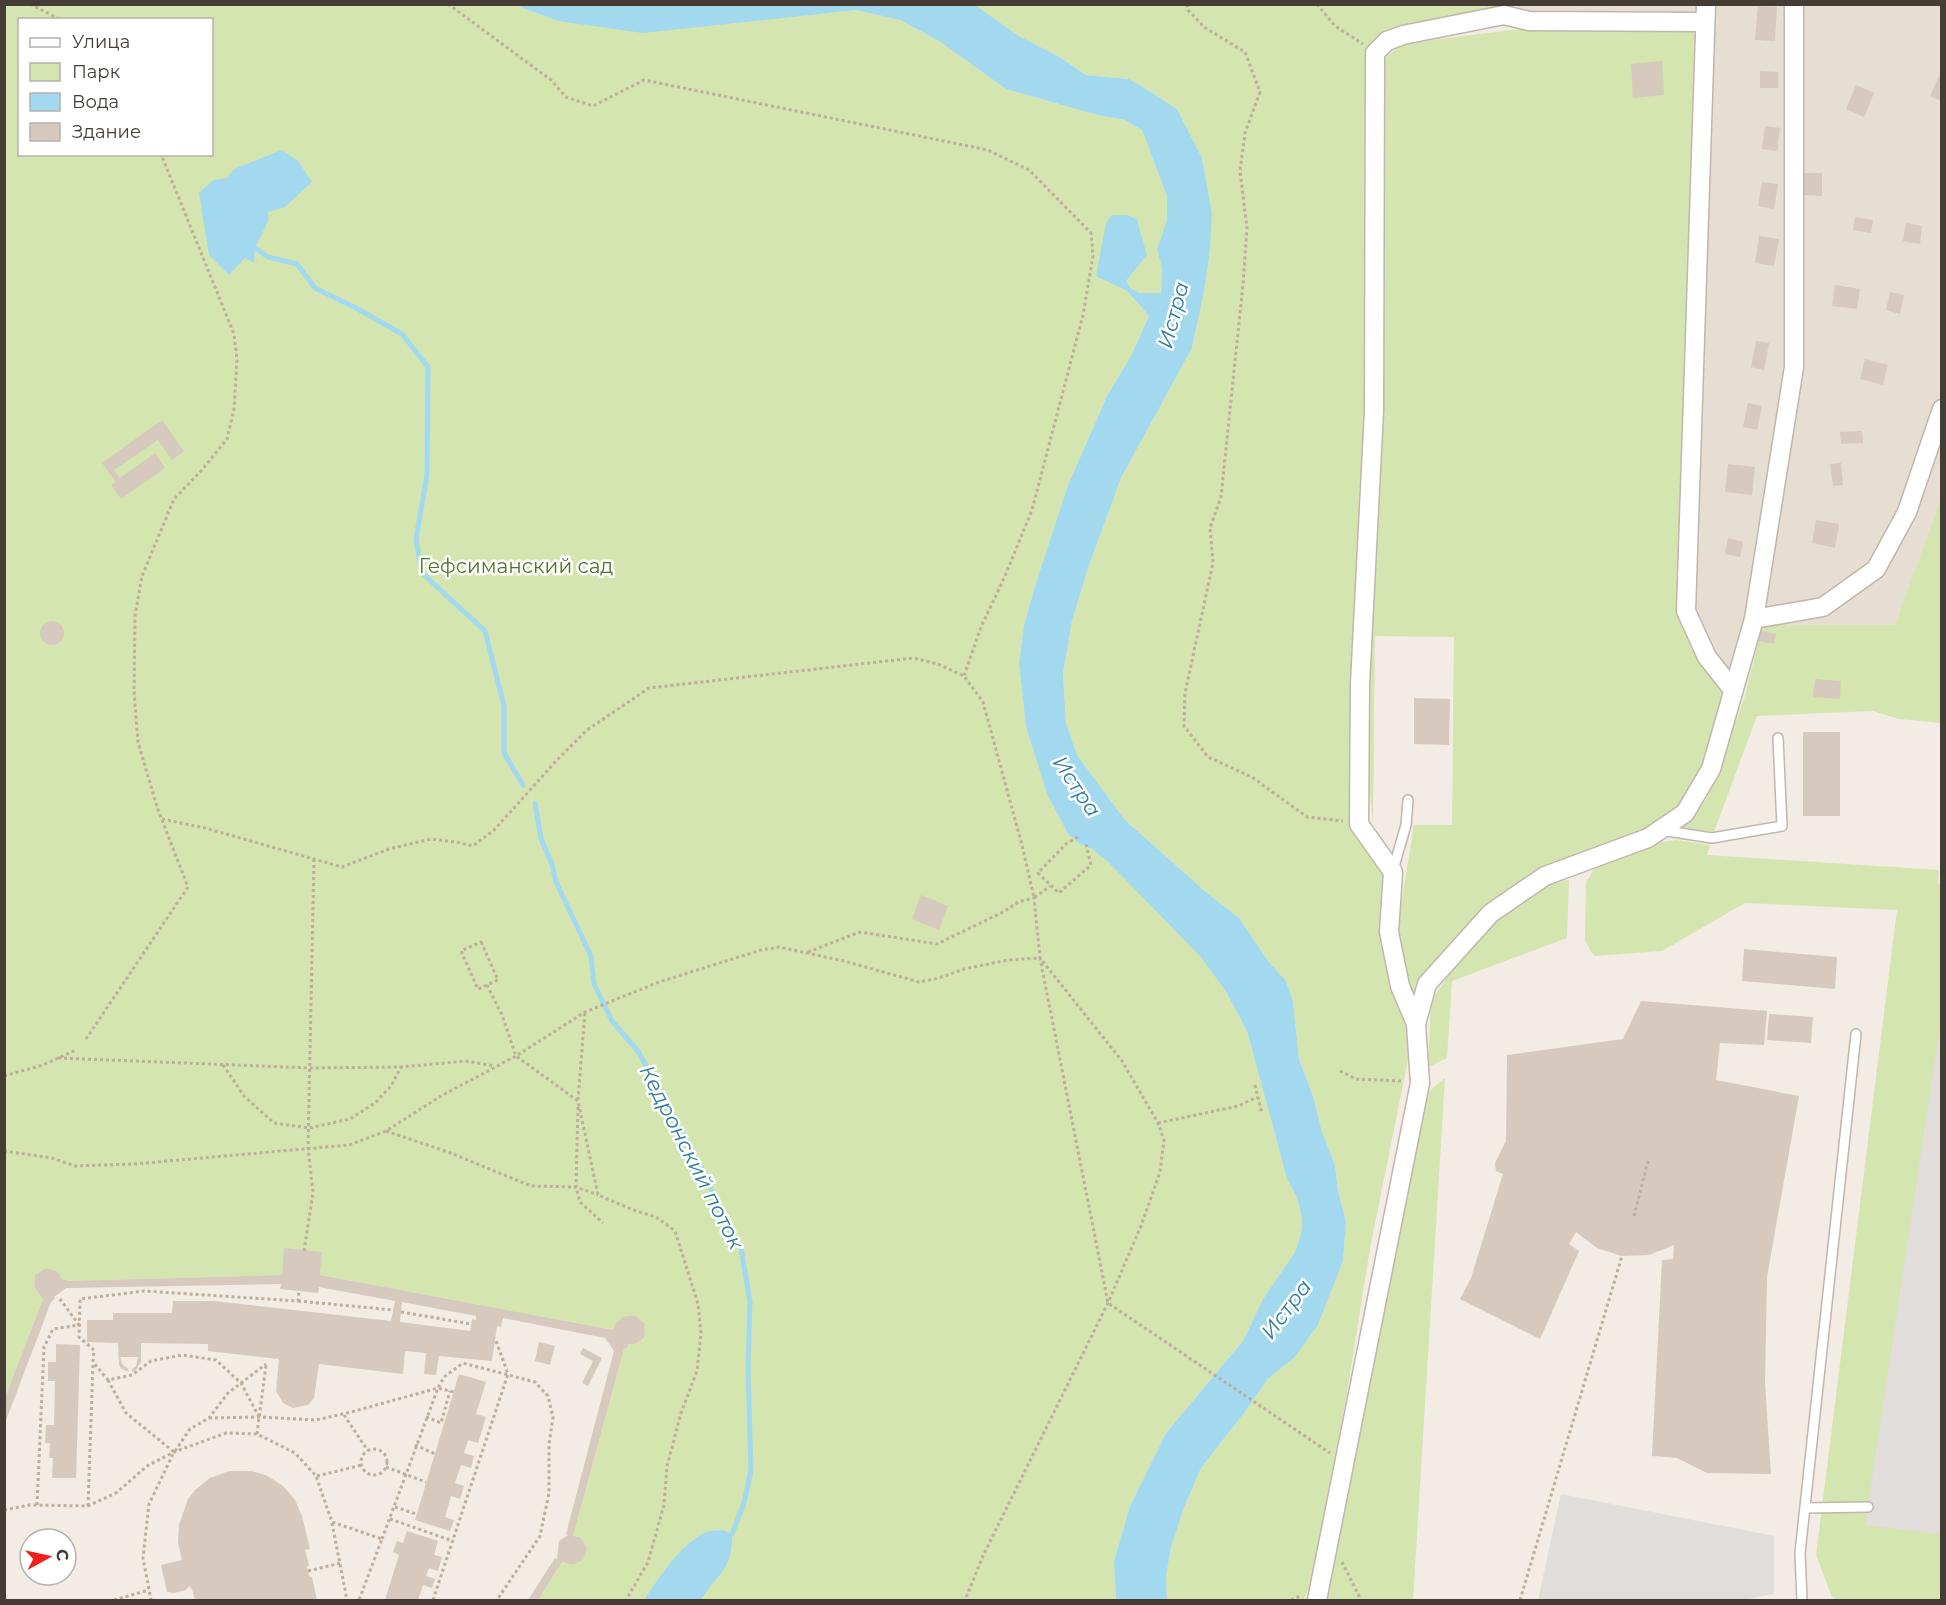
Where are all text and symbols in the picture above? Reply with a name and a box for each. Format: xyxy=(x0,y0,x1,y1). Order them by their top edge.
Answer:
legend xyxy=(18,18,213,156)
text: Улица xyxy=(72,31,130,53)
text: Парк xyxy=(72,61,121,83)
text: Вода xyxy=(72,91,119,113)
text: Здание xyxy=(72,121,141,143)
water label: Истра xyxy=(1152,279,1194,351)
park label: Гефсиманский сад xyxy=(419,554,613,578)
water label: Истра xyxy=(1048,751,1106,821)
water label: Кедронский поток xyxy=(635,1061,750,1254)
water label: Истра xyxy=(1256,1274,1316,1344)
north arrow xyxy=(18,1527,78,1587)
text: С xyxy=(52,1548,73,1562)

